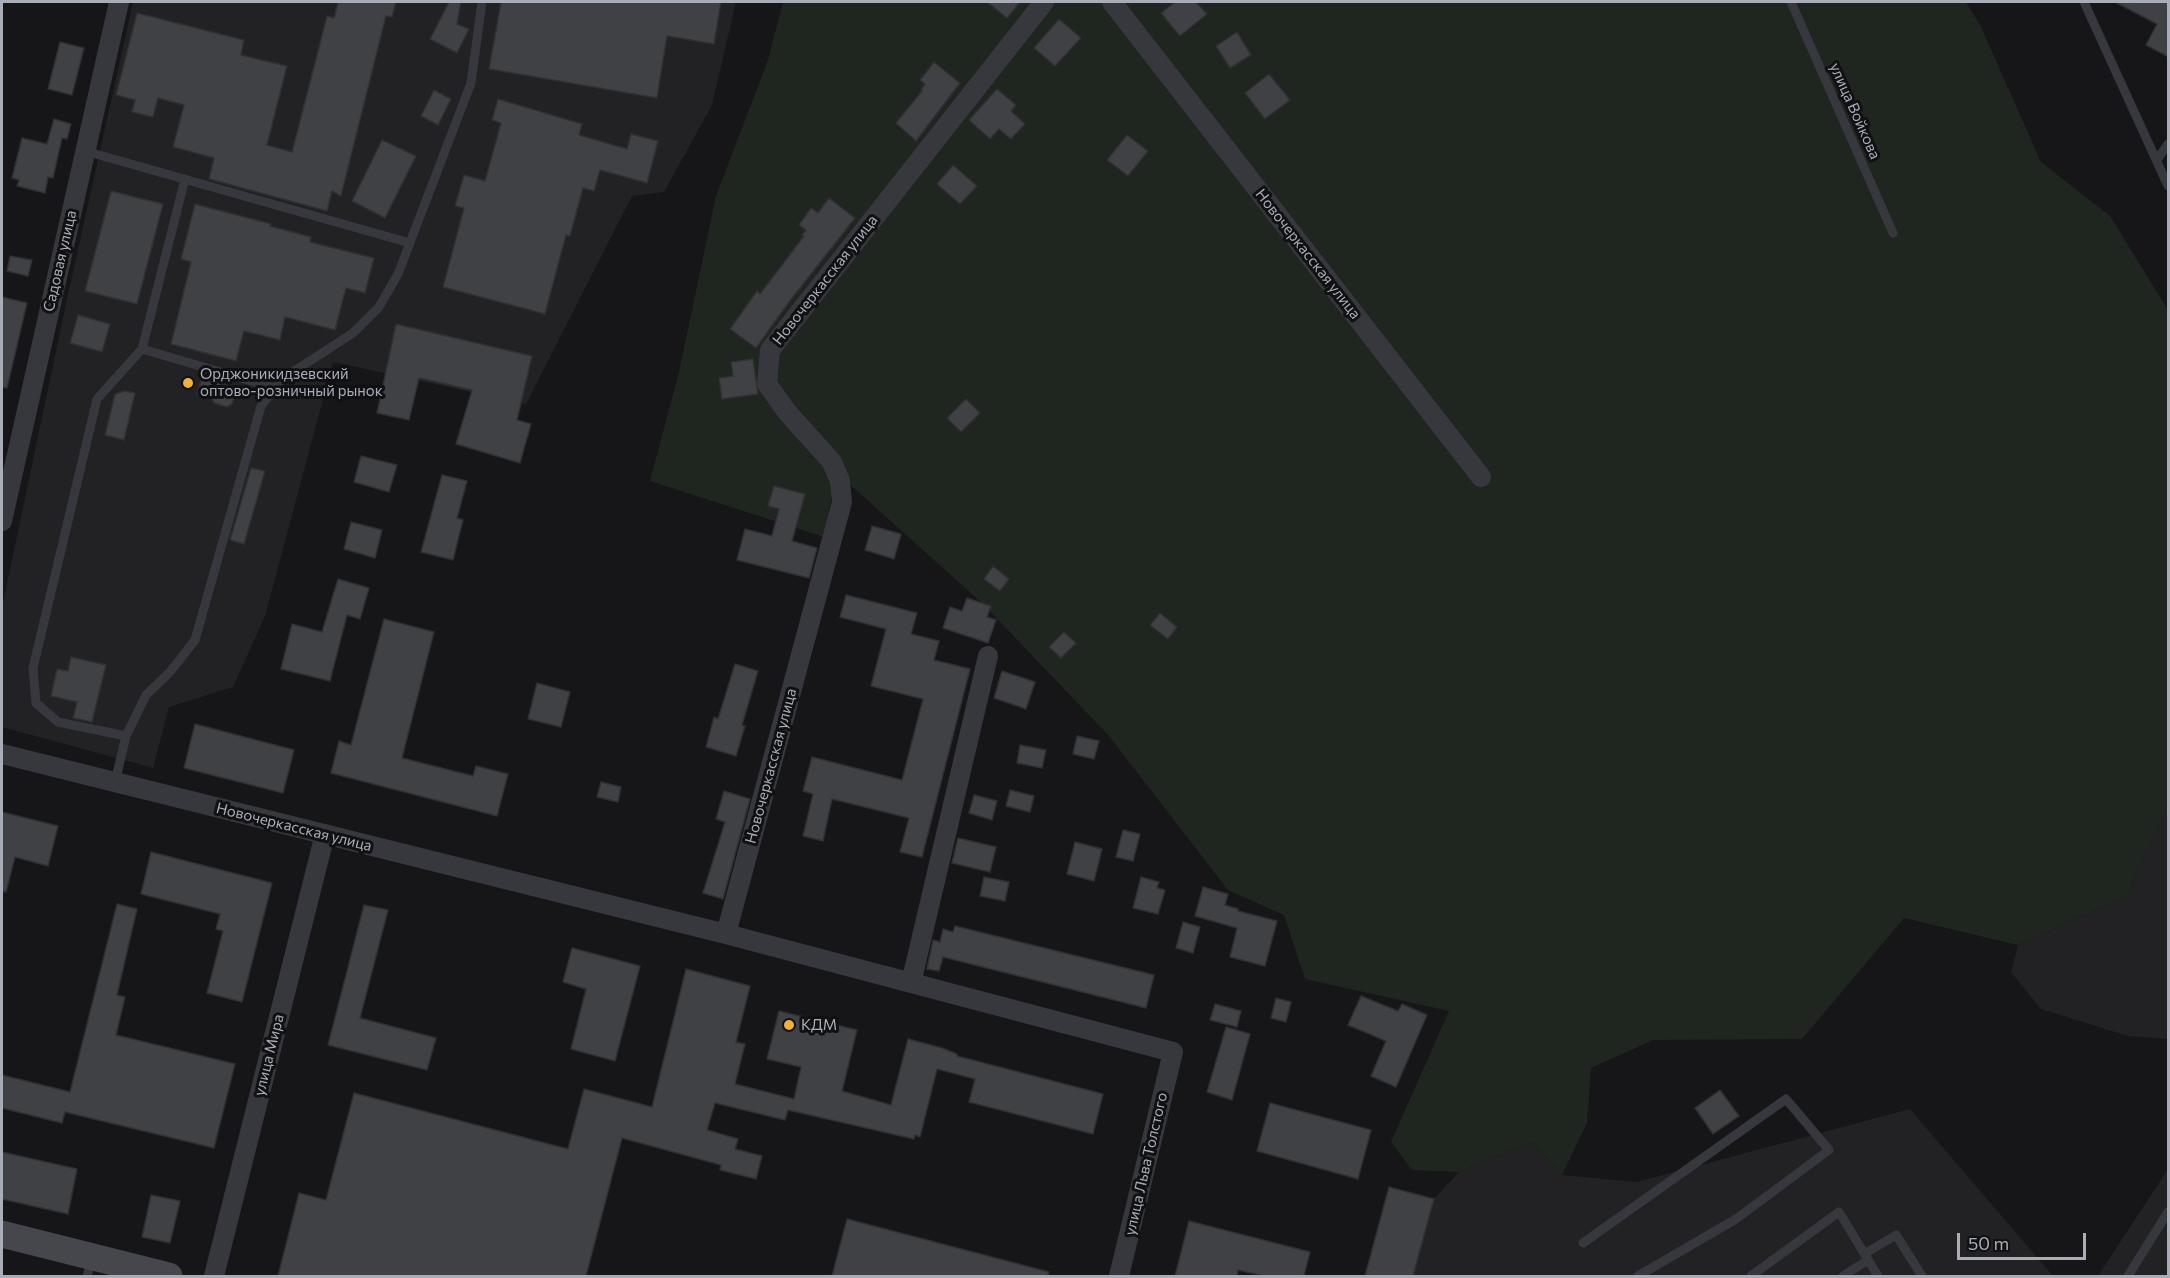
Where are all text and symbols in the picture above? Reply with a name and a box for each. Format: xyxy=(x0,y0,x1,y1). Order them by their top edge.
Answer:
street label: улица Войкова xyxy=(1826,60,1884,162)
street label: Новочеркасская улица xyxy=(1252,185,1364,323)
street label: Садовая улица xyxy=(40,209,80,313)
street label: Новочеркасская улица xyxy=(769,211,881,349)
place label: Орджоникидзевский оптово-розничный рынок xyxy=(200,365,383,400)
marker: Орджоникидзевский оптово-розничный рынок xyxy=(181,376,195,390)
street label: Новочеркасская улица xyxy=(742,686,800,846)
street label: Новочеркасская улица xyxy=(214,799,374,855)
street label: улица Мира xyxy=(250,1012,288,1098)
place label: КДМ xyxy=(801,1016,837,1034)
marker: КДМ xyxy=(782,1018,796,1032)
street label: улица Льва Толстого xyxy=(1121,1091,1171,1237)
scale bar xyxy=(1960,1221,2089,1259)
text: 50 m xyxy=(1968,1232,2009,1254)

